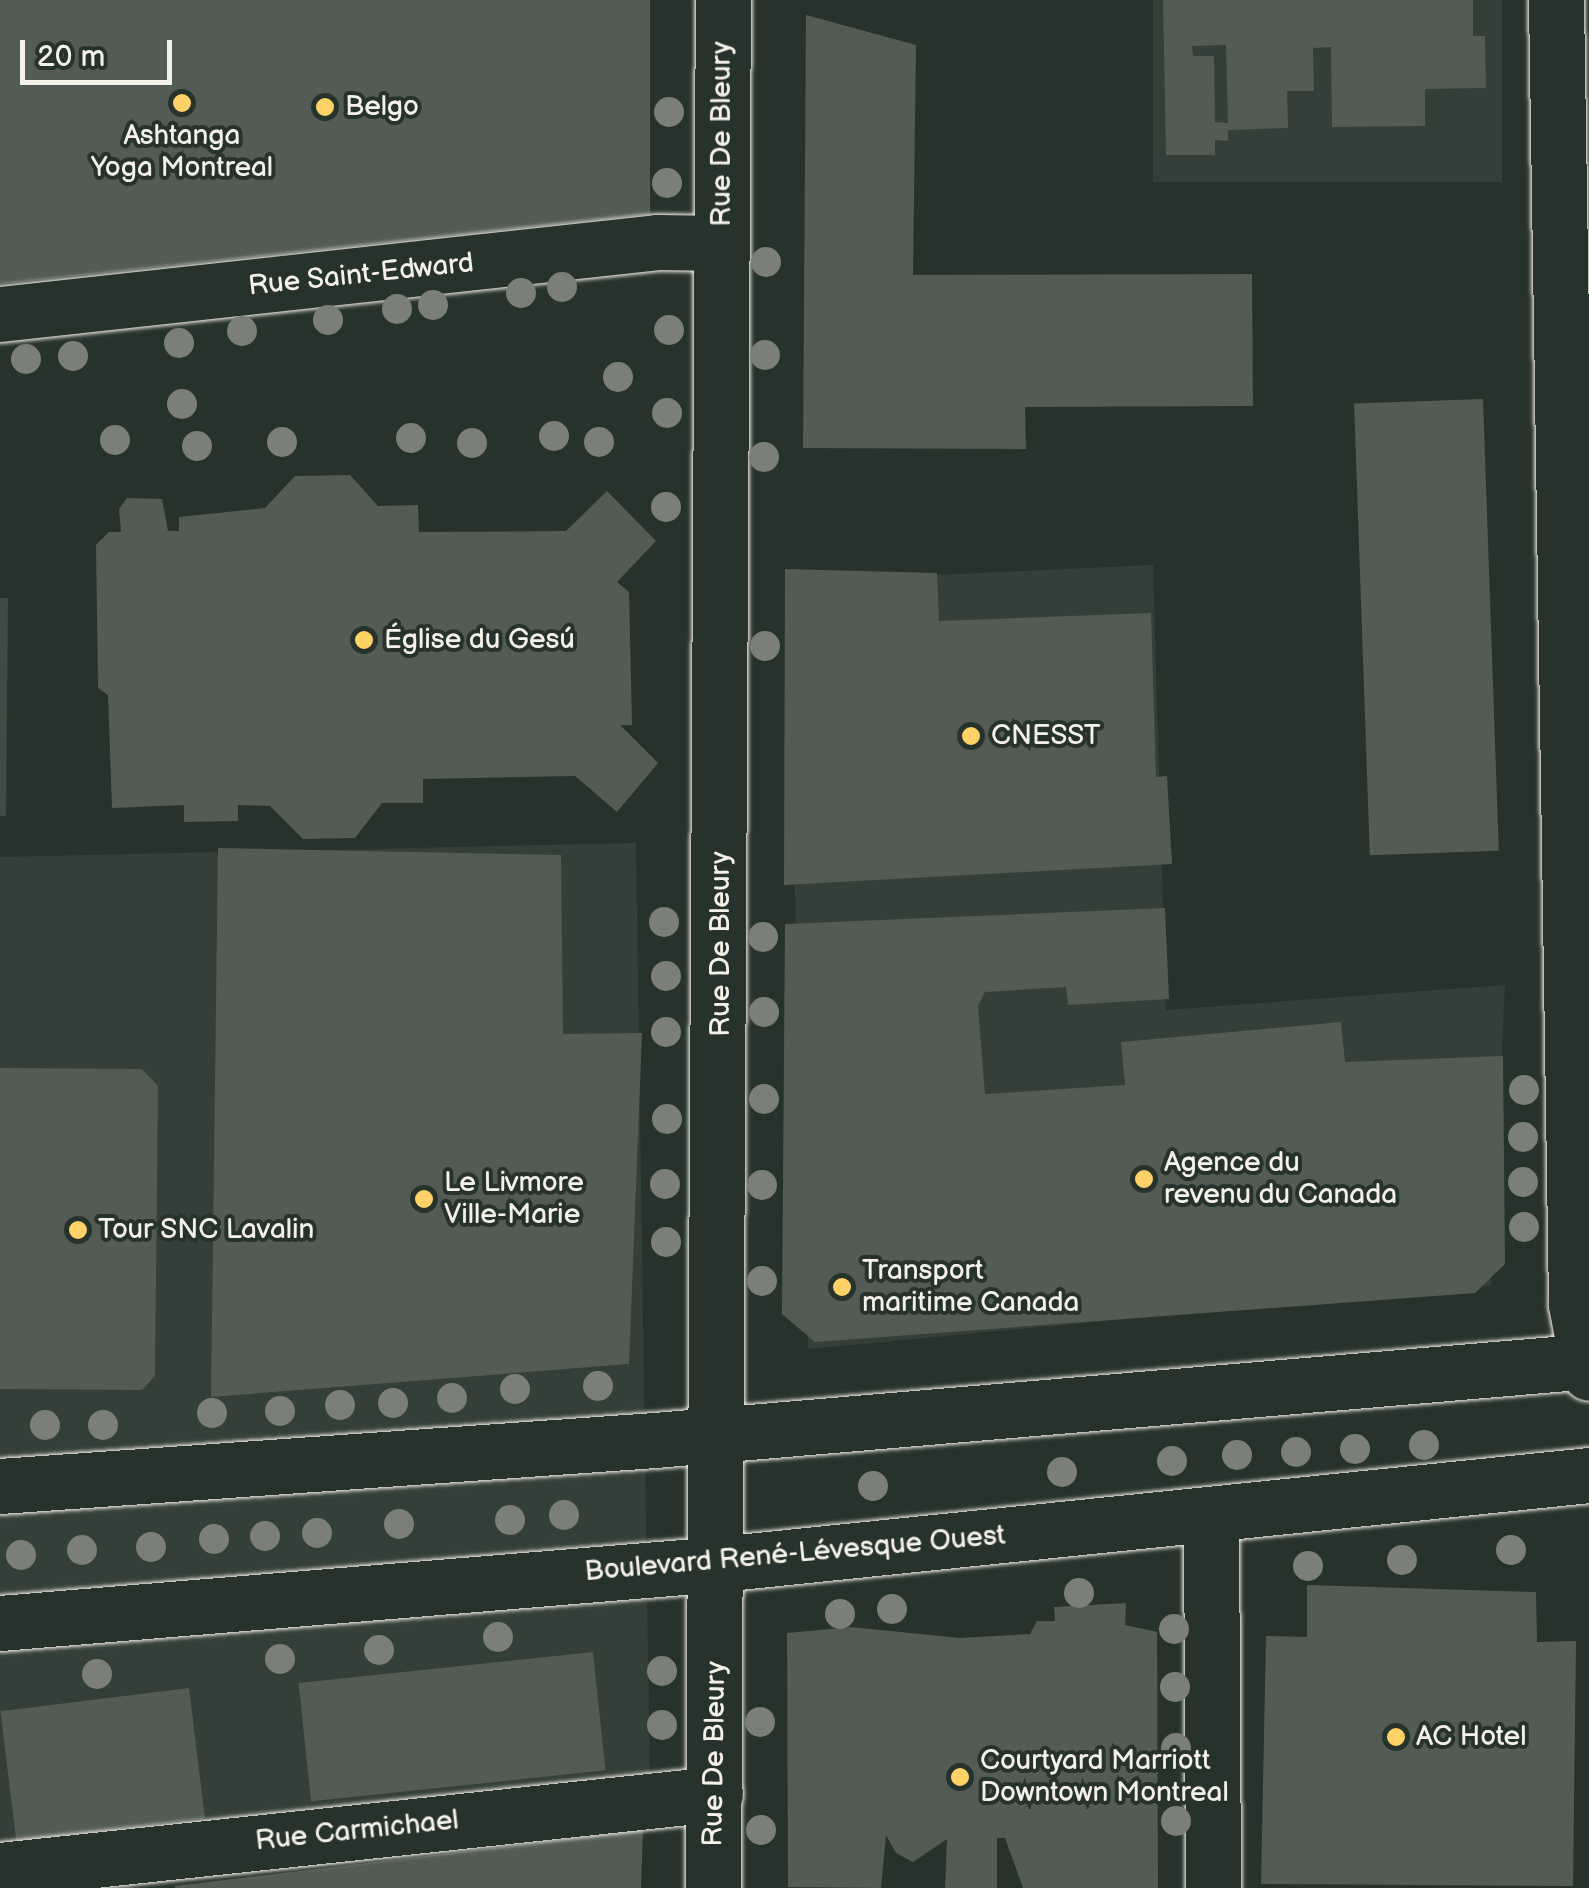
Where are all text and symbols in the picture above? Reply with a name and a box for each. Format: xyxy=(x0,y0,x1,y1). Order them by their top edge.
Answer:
scale bar xyxy=(25,20,178,82)
text: 20 m xyxy=(37,39,105,75)
street label: Rue De Bleury xyxy=(705,41,739,227)
place label: Belgo xyxy=(345,90,419,124)
marker: Ashtanga Yoga Montreal xyxy=(171,92,193,114)
marker: Belgo xyxy=(314,96,336,118)
place label: Ashtanga Yoga Montreal xyxy=(91,119,273,185)
street label: Rue Saint-Edward xyxy=(246,246,476,304)
place label: Église du Gesú xyxy=(384,623,575,657)
marker: Église du Gesú xyxy=(353,629,375,651)
place label: CNESST xyxy=(991,719,1101,753)
marker: CNESST xyxy=(960,725,982,747)
street label: Rue De Bleury xyxy=(704,851,738,1037)
place label: Agence du revenu du Canada xyxy=(1164,1146,1397,1212)
place label: Le Livmore Ville-Marie xyxy=(444,1166,584,1232)
marker: Agence du revenu du Canada xyxy=(1133,1168,1155,1190)
marker: Le Livmore Ville-Marie xyxy=(413,1188,435,1210)
place label: Tour SNC Lavalin xyxy=(98,1213,315,1247)
marker: Tour SNC Lavalin xyxy=(67,1219,89,1241)
place label: Transport maritime Canada xyxy=(862,1254,1079,1320)
marker: Transport maritime Canada xyxy=(831,1276,853,1298)
street label: Boulevard René-Lévesque Ouest xyxy=(583,1519,1007,1589)
street label: Rue De Bleury xyxy=(697,1661,733,1847)
place label: AC Hotel xyxy=(1416,1720,1526,1754)
marker: AC Hotel xyxy=(1385,1726,1407,1748)
place label: Courtyard Marriott Downtown Montreal xyxy=(980,1744,1229,1810)
marker: Courtyard Marriott Downtown Montreal xyxy=(949,1766,971,1788)
street label: Rue Carmichael xyxy=(254,1804,460,1858)

